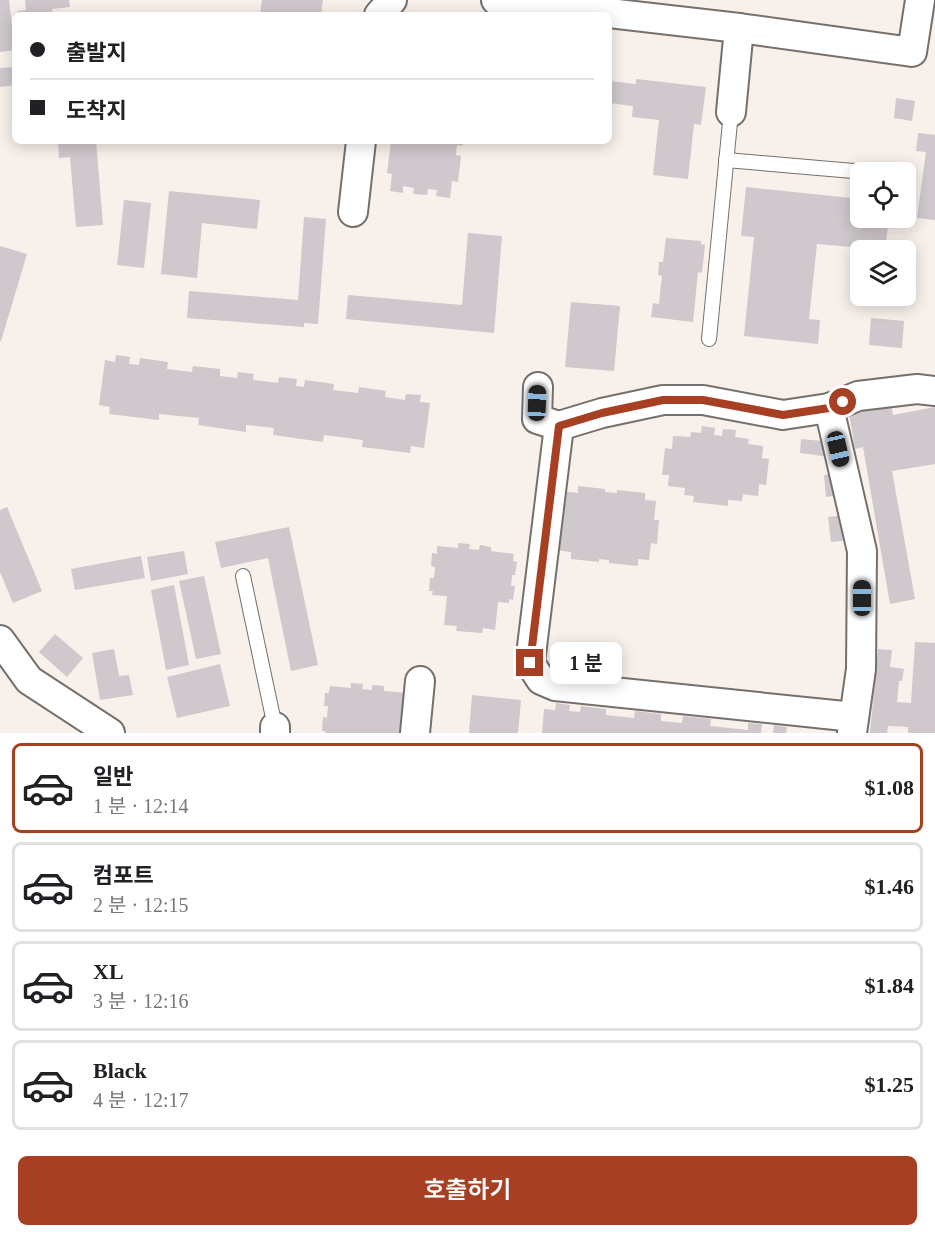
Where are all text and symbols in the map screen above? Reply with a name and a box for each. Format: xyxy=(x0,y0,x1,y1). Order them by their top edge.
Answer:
text: 출발지 xyxy=(66,40,127,65)
text: 도착지 xyxy=(66,98,127,123)
map controls xyxy=(850,162,916,306)
button: locate xyxy=(850,162,916,228)
button: layers xyxy=(850,240,916,306)
car xyxy=(527,385,547,421)
route start xyxy=(829,388,856,415)
car xyxy=(825,429,851,469)
car xyxy=(853,580,871,616)
callout: 1 분 xyxy=(551,642,623,684)
route end xyxy=(516,649,543,676)
text: 1 분 xyxy=(569,652,603,674)
icon: car xyxy=(21,761,75,815)
text: 일반 xyxy=(93,764,133,789)
text: $1.08 xyxy=(865,775,914,800)
text: 1 분 · 12:14 xyxy=(93,795,189,817)
icon: car xyxy=(21,860,75,914)
text: 컴포트 xyxy=(93,863,154,888)
text: $1.46 xyxy=(865,874,914,899)
text: 2 분 · 12:15 xyxy=(93,894,189,916)
icon: car xyxy=(21,959,75,1013)
text: XL xyxy=(93,959,124,984)
text: $1.84 xyxy=(865,973,914,998)
text: 3 분 · 12:16 xyxy=(93,990,189,1012)
icon: car xyxy=(21,1058,75,1112)
text: Black xyxy=(93,1058,147,1083)
text: $1.25 xyxy=(865,1072,914,1097)
text: 4 분 · 12:17 xyxy=(93,1089,189,1111)
button: 호출하기 xyxy=(18,1156,917,1225)

